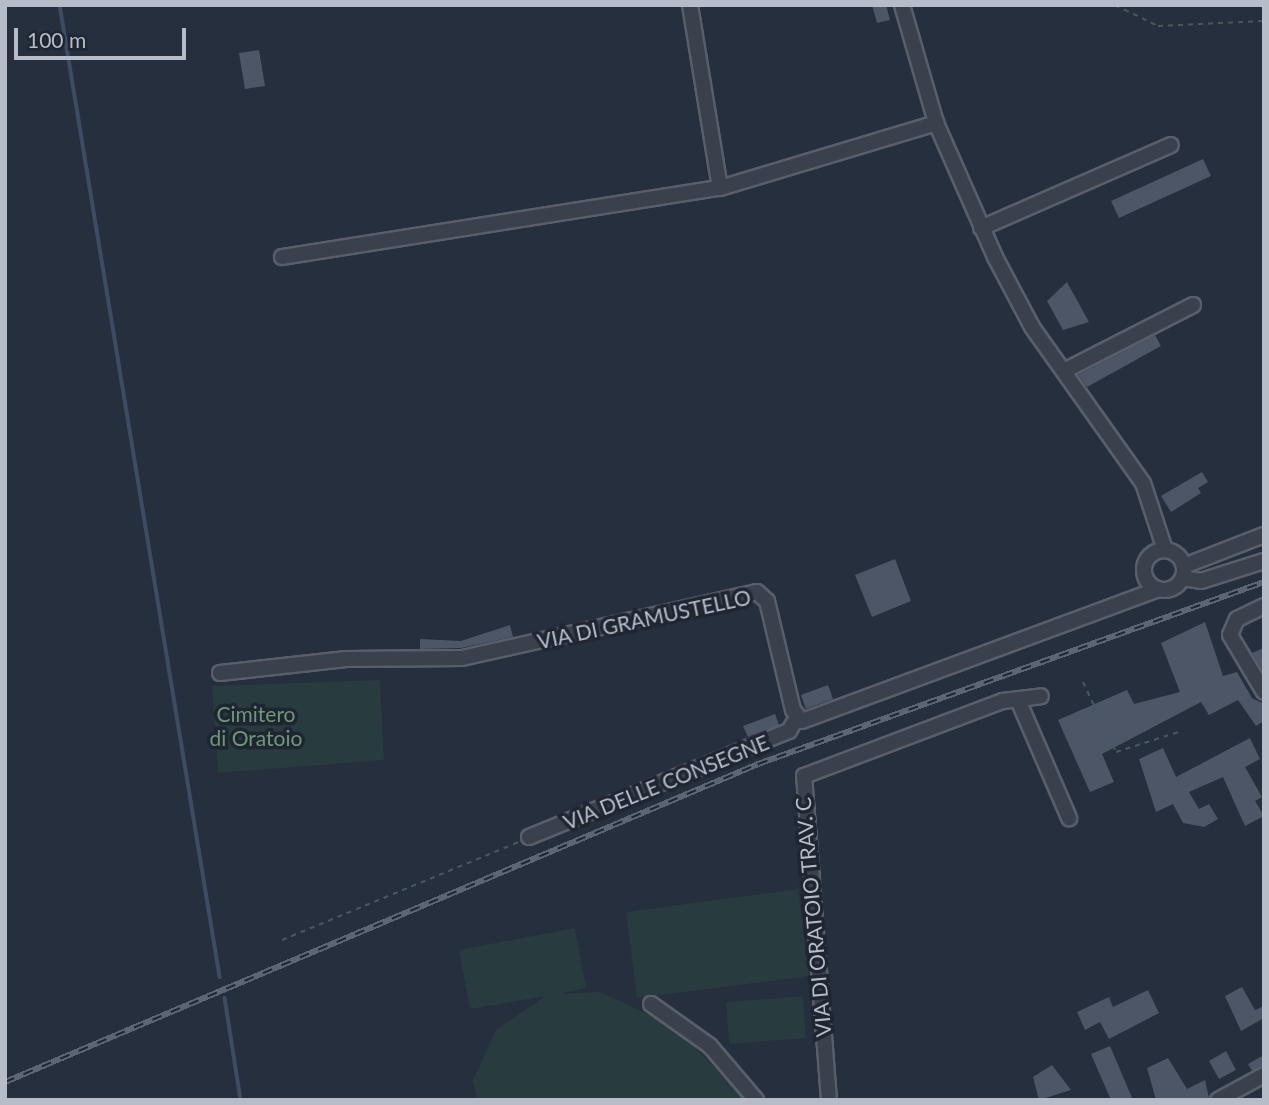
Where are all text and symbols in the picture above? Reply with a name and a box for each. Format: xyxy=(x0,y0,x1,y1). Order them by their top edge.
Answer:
scale bar xyxy=(18,14,189,58)
text: 100 m xyxy=(27,27,86,52)
street label: VIA DI GRAMUSTELLO xyxy=(535,584,753,654)
park label: Cimitero di Oratoio xyxy=(210,701,302,751)
street label: VIA DELLE CONSEGNE xyxy=(559,729,773,835)
street label: VIA DI ORATOIO TRAV. C xyxy=(790,795,836,1039)

